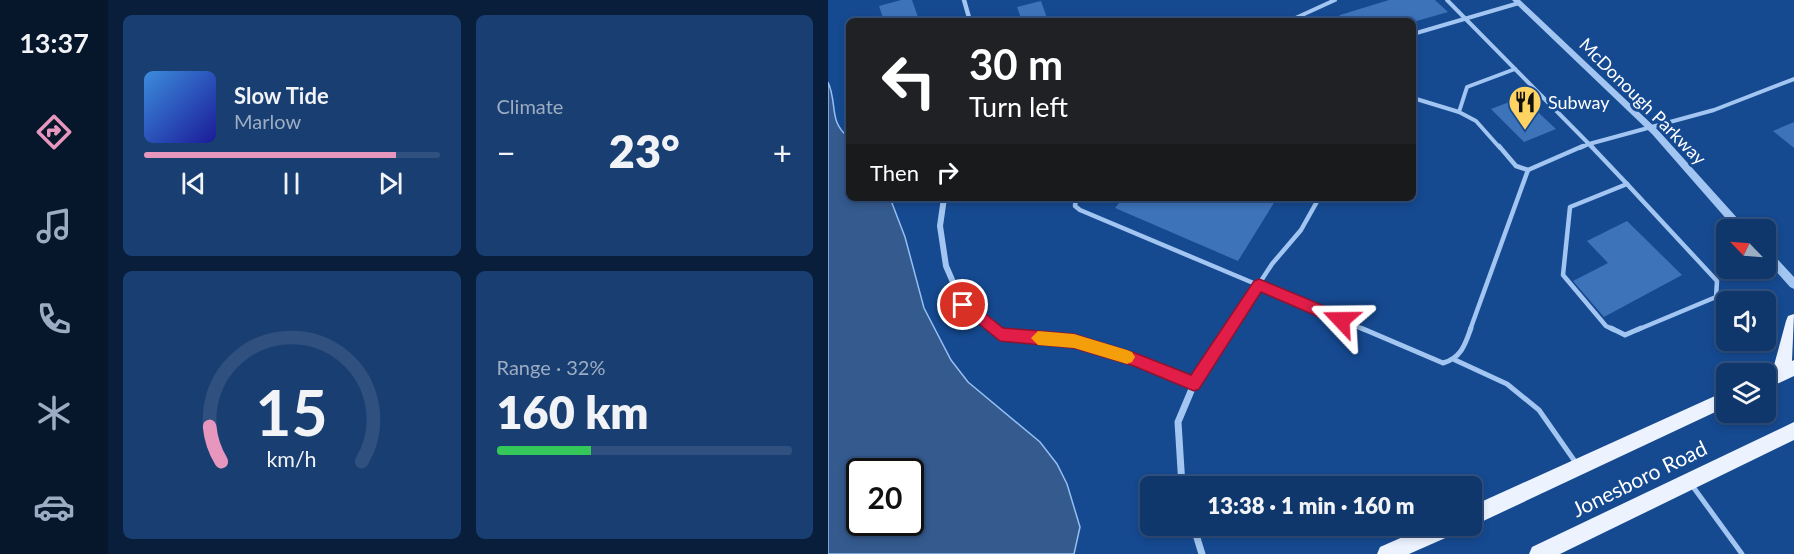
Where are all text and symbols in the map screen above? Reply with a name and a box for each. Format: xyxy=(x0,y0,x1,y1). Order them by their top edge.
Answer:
text: 13:37 xyxy=(19,26,89,59)
street label: McDonough Parkway xyxy=(1575,33,1711,169)
text: 30 m xyxy=(969,39,1063,89)
icon: left xyxy=(870,42,948,120)
text: Slow Tide xyxy=(234,82,329,109)
restaurant icon: Subway xyxy=(1507,84,1543,131)
text: Turn left xyxy=(969,90,1068,123)
place label: Subway xyxy=(1548,91,1610,113)
text: Climate xyxy=(497,94,563,118)
text: Marlow xyxy=(234,109,301,133)
icon: directions xyxy=(33,111,75,153)
text: 23° xyxy=(609,124,680,178)
text: − xyxy=(497,132,516,172)
text: + xyxy=(773,132,792,172)
icon: right xyxy=(931,156,964,189)
text: Then xyxy=(870,159,919,186)
icon: previous xyxy=(177,167,210,200)
icon: pause xyxy=(275,167,308,200)
icon: next xyxy=(374,167,407,200)
icon: music xyxy=(33,205,75,247)
north arrow xyxy=(1716,219,1776,279)
map controls xyxy=(1716,219,1776,423)
pin xyxy=(937,279,988,330)
icon: arrive xyxy=(946,288,979,321)
position arrow xyxy=(1309,288,1373,352)
button: sound xyxy=(1716,291,1776,351)
icon: phone xyxy=(33,298,75,340)
text: Range · 32% xyxy=(497,355,605,379)
button: layers xyxy=(1716,363,1776,423)
text: 15 xyxy=(256,374,328,449)
text: 160 km xyxy=(497,385,649,439)
icon: climate xyxy=(33,392,75,434)
street label: Jonesboro Road xyxy=(1567,435,1711,521)
text: km/h xyxy=(267,446,317,472)
speed limit sign: 20 xyxy=(846,458,924,536)
icon: car xyxy=(33,486,75,528)
text: 13:38 · 1 min · 160 m xyxy=(1208,492,1414,519)

